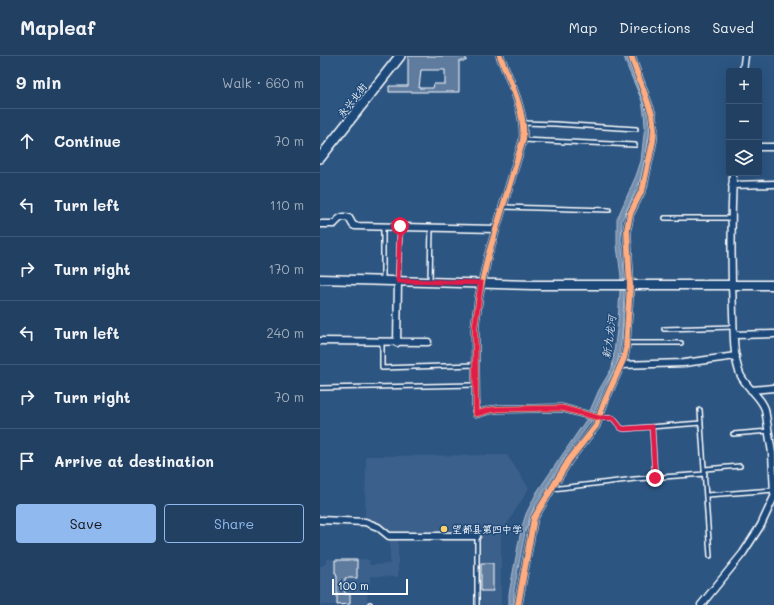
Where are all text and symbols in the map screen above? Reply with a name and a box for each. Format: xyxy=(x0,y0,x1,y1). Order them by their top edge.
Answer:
text: Mapleaf xyxy=(20,15,95,40)
text: Map xyxy=(569,18,597,37)
text: Directions xyxy=(619,18,690,37)
text: Saved xyxy=(712,18,754,37)
map controls xyxy=(726,68,762,176)
button: + xyxy=(726,68,762,104)
text: 9 min xyxy=(16,71,61,93)
text: Walk · 660 m xyxy=(222,74,304,91)
street label: 永兴北街 xyxy=(334,80,370,120)
button: − xyxy=(726,104,762,140)
icon: ahead xyxy=(16,130,38,152)
text: Continue xyxy=(54,131,121,151)
text: 70 m xyxy=(274,132,304,149)
button: layers xyxy=(726,140,762,176)
icon: left xyxy=(16,194,38,216)
text: Turn left xyxy=(54,195,119,215)
text: 110 m xyxy=(270,196,304,213)
route start xyxy=(391,217,409,235)
icon: right xyxy=(16,258,38,280)
text: Turn right xyxy=(54,259,131,279)
text: 170 m xyxy=(268,260,304,277)
water label: 新九龙河 xyxy=(598,312,619,360)
icon: left xyxy=(16,322,38,344)
text: Turn left xyxy=(54,323,119,343)
text: 240 m xyxy=(267,324,304,341)
icon: right xyxy=(16,386,38,408)
text: Turn right xyxy=(54,387,131,407)
text: 70 m xyxy=(274,388,304,405)
icon: arrive xyxy=(16,450,38,472)
text: Arrive at destination xyxy=(54,451,214,471)
route end xyxy=(646,469,664,487)
button: Save xyxy=(16,504,156,543)
button: Share xyxy=(164,504,304,543)
place label: 望都县第四中学 xyxy=(452,522,522,536)
marker: 望都县第四中学 xyxy=(439,524,449,534)
scale bar xyxy=(332,577,408,596)
text: 100 m xyxy=(338,578,369,593)

